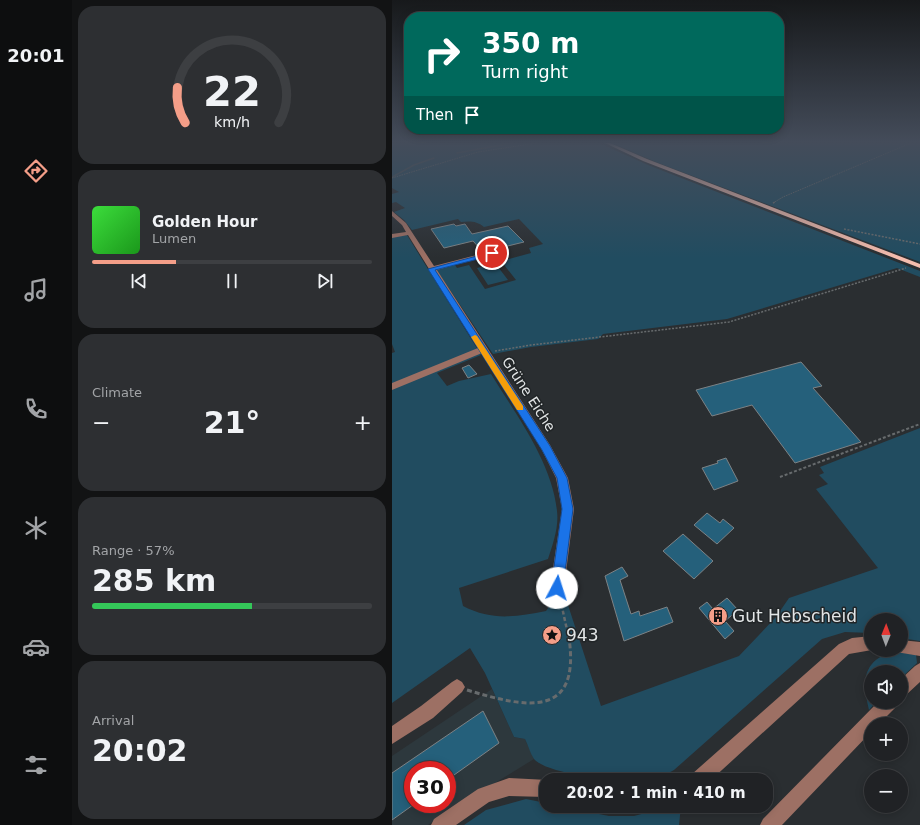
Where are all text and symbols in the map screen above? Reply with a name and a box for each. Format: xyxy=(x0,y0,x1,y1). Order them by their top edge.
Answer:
text: 350 m xyxy=(482,27,579,60)
icon: right xyxy=(416,28,468,80)
text: 20:01 xyxy=(7,45,65,66)
text: Turn right xyxy=(482,61,568,82)
text: 22 xyxy=(203,67,261,116)
icon: arrive xyxy=(461,104,483,126)
text: Then xyxy=(416,106,453,124)
text: km/h xyxy=(214,113,250,129)
icon: directions xyxy=(22,157,50,185)
text: Golden Hour xyxy=(152,213,258,231)
text: Lumen xyxy=(152,231,196,246)
pin xyxy=(475,236,509,270)
icon: arrive xyxy=(481,242,503,264)
icon: previous xyxy=(128,270,150,292)
icon: pause xyxy=(221,270,243,292)
icon: next xyxy=(314,270,336,292)
icon: music xyxy=(22,276,50,304)
street label: Grüne Eiche xyxy=(499,354,559,434)
text: Climate xyxy=(92,385,142,400)
icon: phone xyxy=(22,395,50,423)
text: 21° xyxy=(204,405,260,440)
text: − xyxy=(92,410,110,435)
text: + xyxy=(354,410,372,435)
icon: climate xyxy=(22,514,50,542)
text: Range · 57% xyxy=(92,543,175,558)
text: 285 km xyxy=(92,563,216,598)
position arrow xyxy=(536,567,578,609)
building icon: Gut Hebscheid xyxy=(707,605,729,627)
place label: Gut Hebscheid xyxy=(732,606,857,626)
north arrow xyxy=(864,613,908,657)
map controls xyxy=(864,613,908,813)
place icon: 943 xyxy=(541,624,563,646)
place label: 943 xyxy=(566,625,598,645)
icon: car xyxy=(22,633,50,661)
button: sound xyxy=(864,665,908,709)
text: Arrival xyxy=(92,713,134,728)
button: + xyxy=(864,717,908,761)
text: 20:02 xyxy=(92,733,188,768)
icon: filters xyxy=(22,751,50,779)
speed limit sign: 30 xyxy=(404,761,456,813)
button: − xyxy=(864,769,908,813)
text: 20:02 · 1 min · 410 m xyxy=(566,784,746,802)

